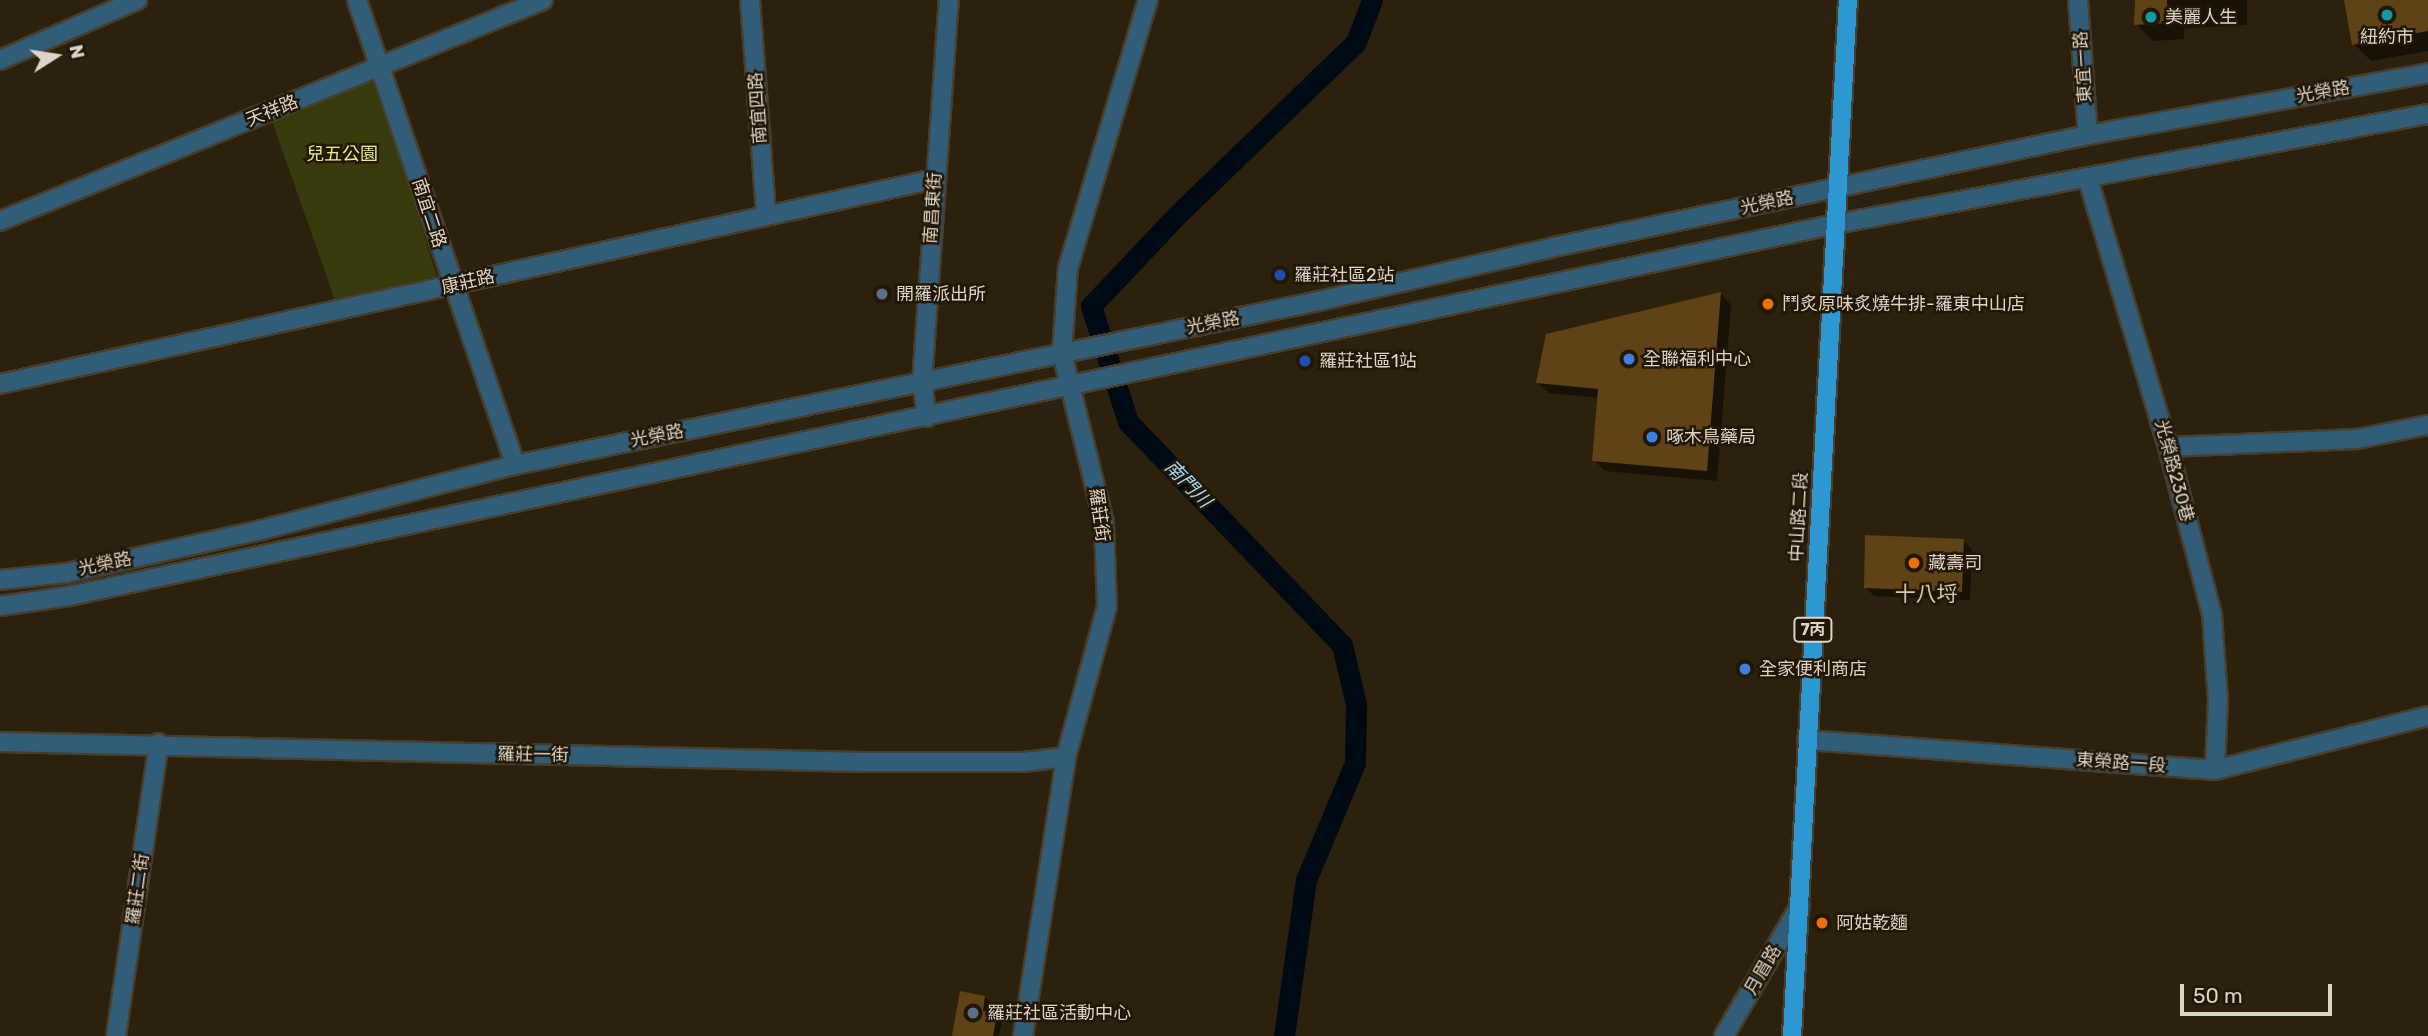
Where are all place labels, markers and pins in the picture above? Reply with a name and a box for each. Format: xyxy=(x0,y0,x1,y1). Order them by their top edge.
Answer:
place label: 美麗人生 xyxy=(2165,6,2237,28)
marker: 紐約市 xyxy=(2379,7,2395,23)
marker: 美麗人生 xyxy=(2143,9,2159,25)
place label: 紐約市 xyxy=(2360,26,2414,48)
place label: 羅莊社區2站 xyxy=(1294,264,1395,286)
marker: 羅莊社區2站 xyxy=(1272,267,1288,283)
place label: 開羅派出所 xyxy=(896,283,986,305)
marker: 開羅派出所 xyxy=(874,286,890,302)
place label: 鬥炙原味炙燒牛排-羅東中山店 xyxy=(1782,293,2025,315)
marker: 鬥炙原味炙燒牛排-羅東中山店 xyxy=(1760,296,1776,312)
place label: 全聯福利中心 xyxy=(1643,348,1751,370)
place label: 羅莊社區1站 xyxy=(1319,350,1417,372)
marker: 全聯福利中心 xyxy=(1621,351,1637,367)
marker: 羅莊社區1站 xyxy=(1297,353,1313,369)
place label: 啄木鳥藥局 xyxy=(1666,426,1756,448)
marker: 啄木鳥藥局 xyxy=(1644,429,1660,445)
place label: 藏壽司 xyxy=(1928,552,1982,574)
marker: 藏壽司 xyxy=(1906,555,1922,571)
place label: 全家便利商店 xyxy=(1759,658,1867,680)
marker: 全家便利商店 xyxy=(1737,661,1753,677)
place label: 阿姑乾麵 xyxy=(1836,912,1908,934)
marker: 阿姑乾麵 xyxy=(1814,915,1830,931)
place label: 羅莊社區活動中心 xyxy=(987,1002,1131,1024)
marker: 羅莊社區活動中心 xyxy=(965,1005,981,1021)

